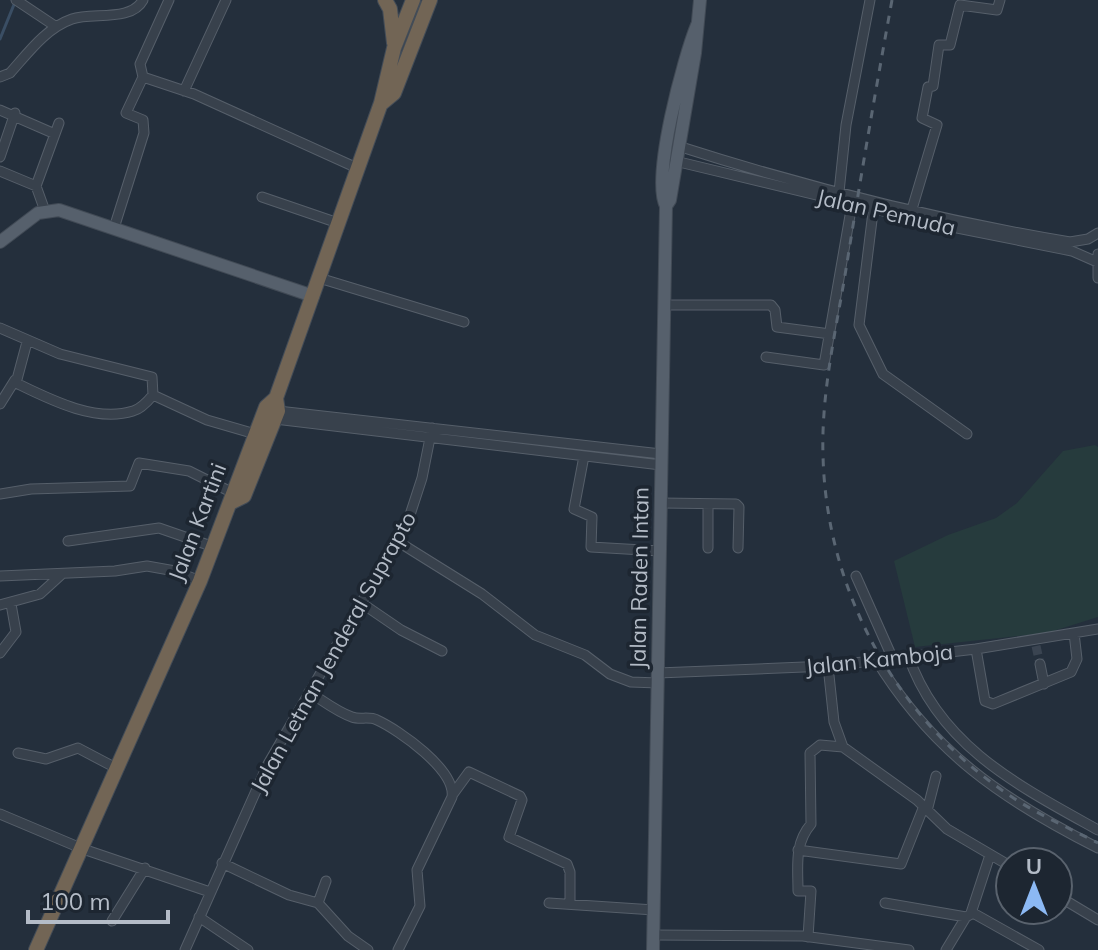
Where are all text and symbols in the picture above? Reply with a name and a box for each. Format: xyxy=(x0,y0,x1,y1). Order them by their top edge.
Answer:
street label: Jalan Pemuda xyxy=(814,182,958,242)
street label: Jalan Kartini xyxy=(162,459,232,585)
street label: Jalan Raden Intan xyxy=(623,487,655,669)
street label: Jalan Letnan Jenderal Suprapto xyxy=(244,507,422,797)
street label: Jalan Kamboja xyxy=(804,637,954,681)
north arrow xyxy=(994,846,1074,926)
text: U xyxy=(1026,852,1042,880)
scale bar xyxy=(28,874,168,924)
text: 100 m xyxy=(40,886,111,916)

